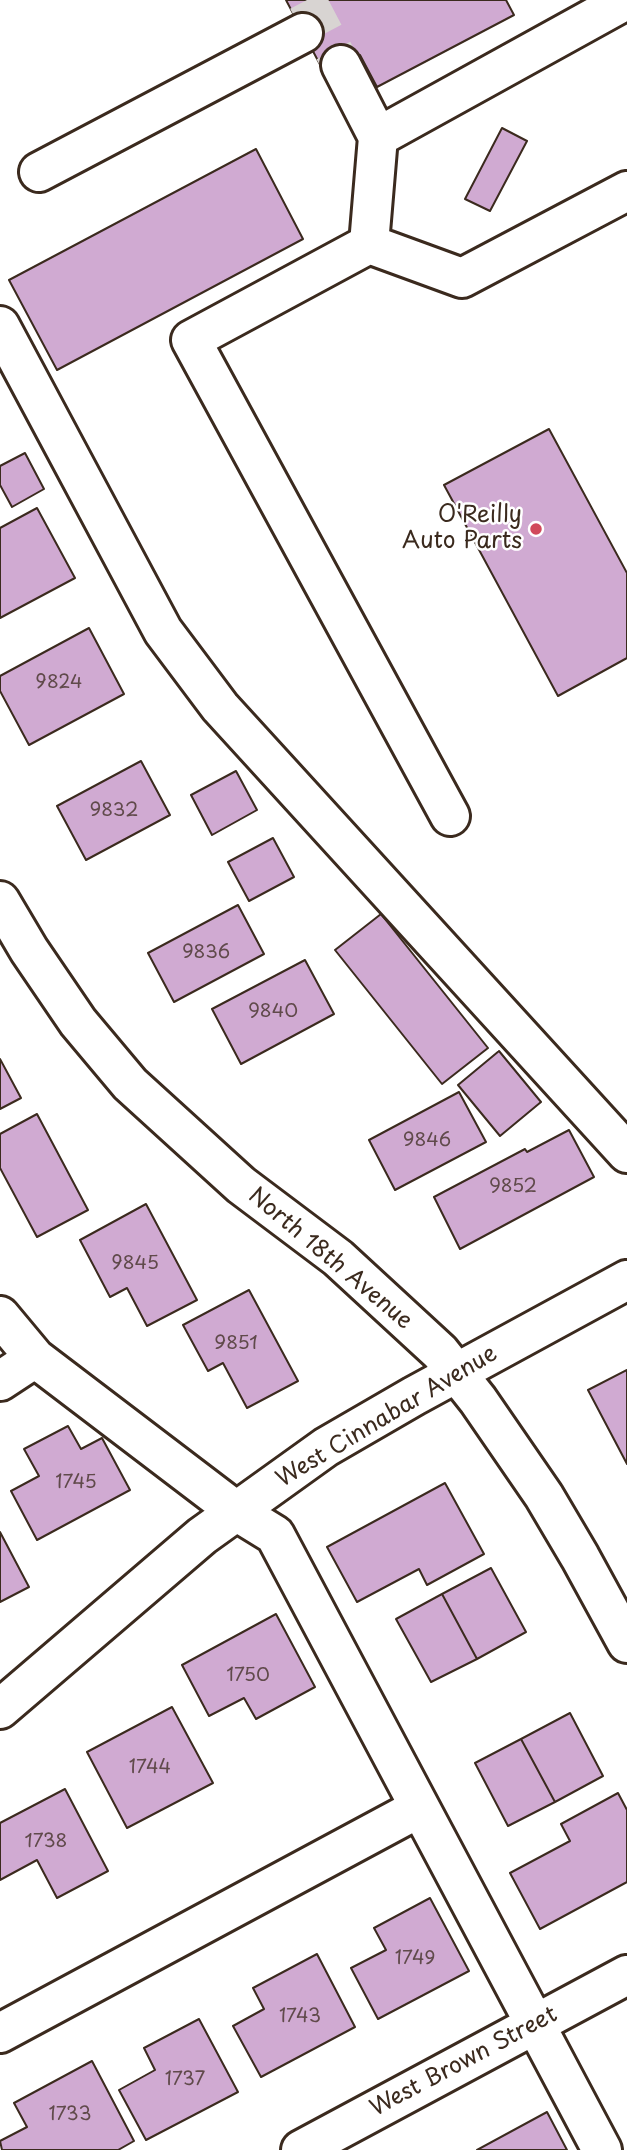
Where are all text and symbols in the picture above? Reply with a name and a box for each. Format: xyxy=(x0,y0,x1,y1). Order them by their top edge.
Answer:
place label: O'Reilly Auto Parts xyxy=(402,502,522,556)
marker: O'Reilly Auto Parts xyxy=(528,521,544,537)
house number: 9824 xyxy=(35,672,83,694)
house number: 9832 xyxy=(90,800,138,822)
house number: 9836 xyxy=(182,942,230,964)
house number: 9840 xyxy=(248,1001,298,1023)
house number: 9846 xyxy=(403,1130,451,1152)
house number: 9852 xyxy=(489,1176,537,1198)
street label: North 18th Avenue xyxy=(242,1182,418,1336)
house number: 9845 xyxy=(111,1253,159,1275)
house number: 9851 xyxy=(214,1333,258,1355)
street label: West Cinnabar Avenue xyxy=(272,1340,502,1494)
house number: 1745 xyxy=(55,1472,97,1494)
house number: 1750 xyxy=(226,1665,270,1687)
house number: 1744 xyxy=(129,1757,171,1779)
house number: 1738 xyxy=(25,1831,67,1853)
house number: 1749 xyxy=(395,1948,435,1970)
street label: West Brown Street xyxy=(366,2001,562,2123)
house number: 1743 xyxy=(279,2006,321,2028)
house number: 1737 xyxy=(165,2069,205,2091)
house number: 1733 xyxy=(49,2104,91,2126)

